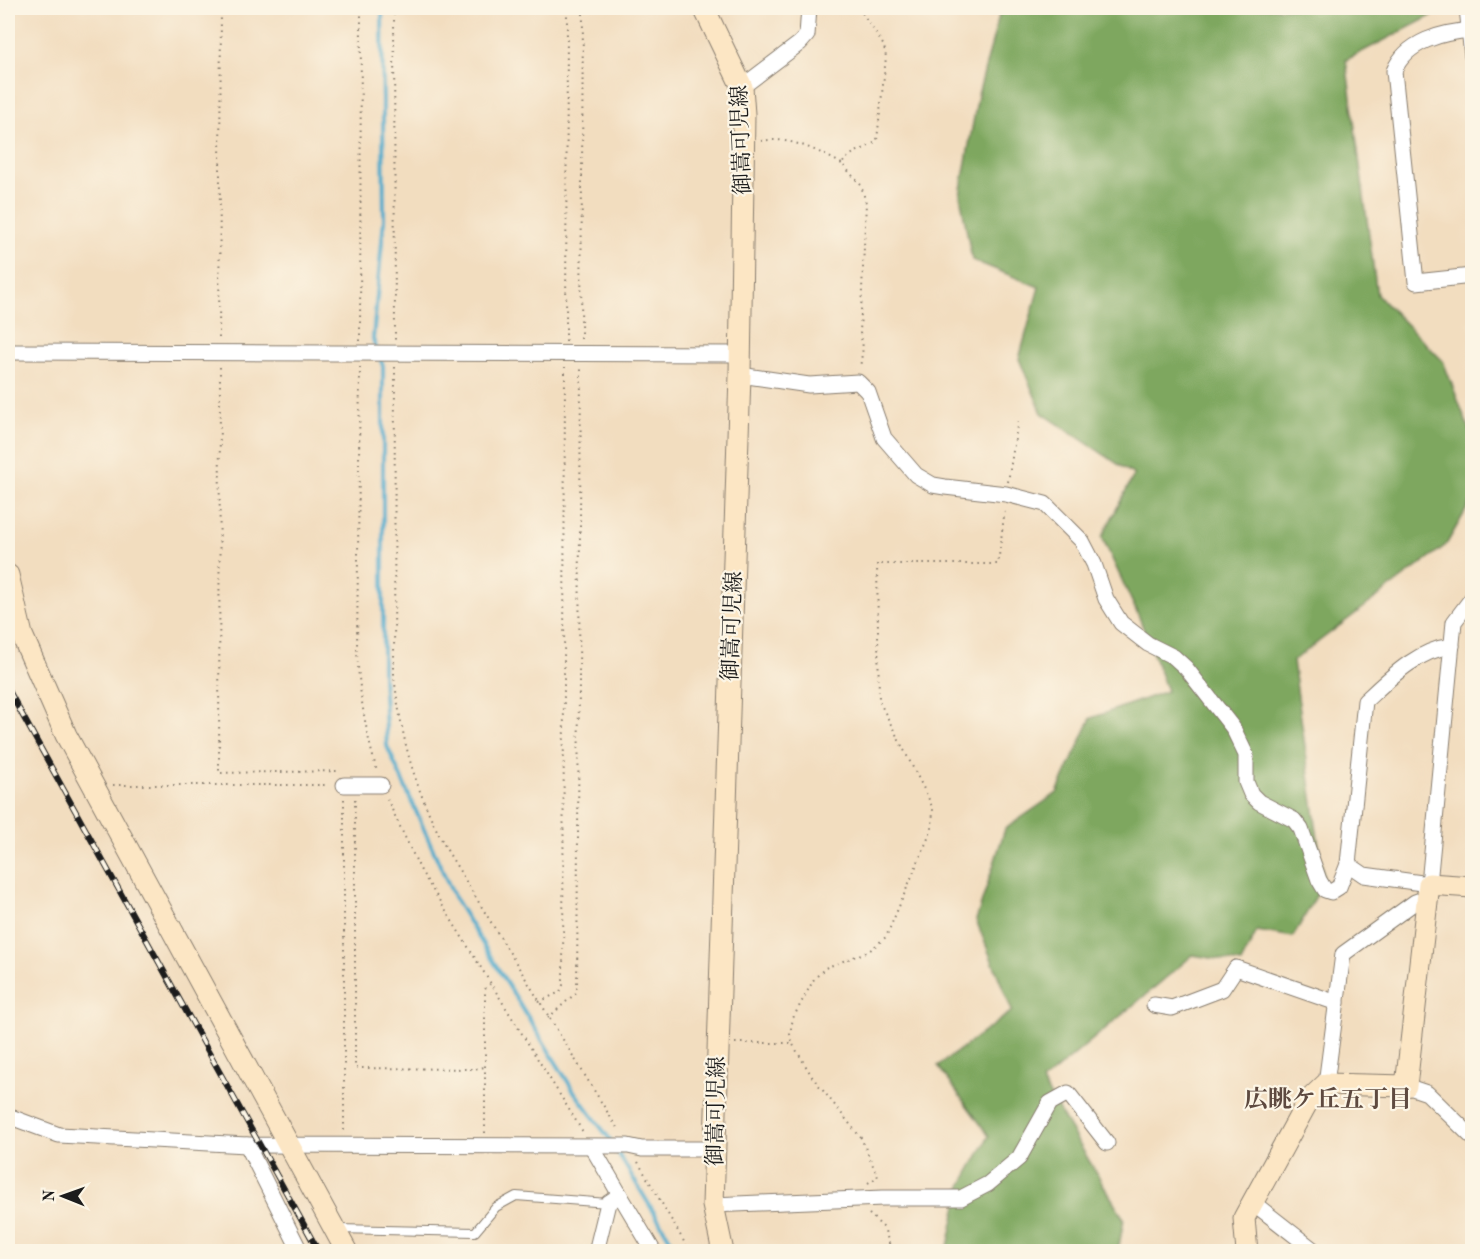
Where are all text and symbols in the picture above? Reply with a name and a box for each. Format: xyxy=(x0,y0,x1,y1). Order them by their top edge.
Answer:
street label: 御嵩可児線 xyxy=(727,85,755,195)
street label: 御嵩可児線 xyxy=(718,571,746,681)
street label: 御嵩可児線 xyxy=(703,1056,729,1166)
district label: 広眺ケ丘五丁目 xyxy=(1244,1086,1412,1113)
north arrow xyxy=(33,1166,93,1226)
text: N xyxy=(42,1189,58,1202)

